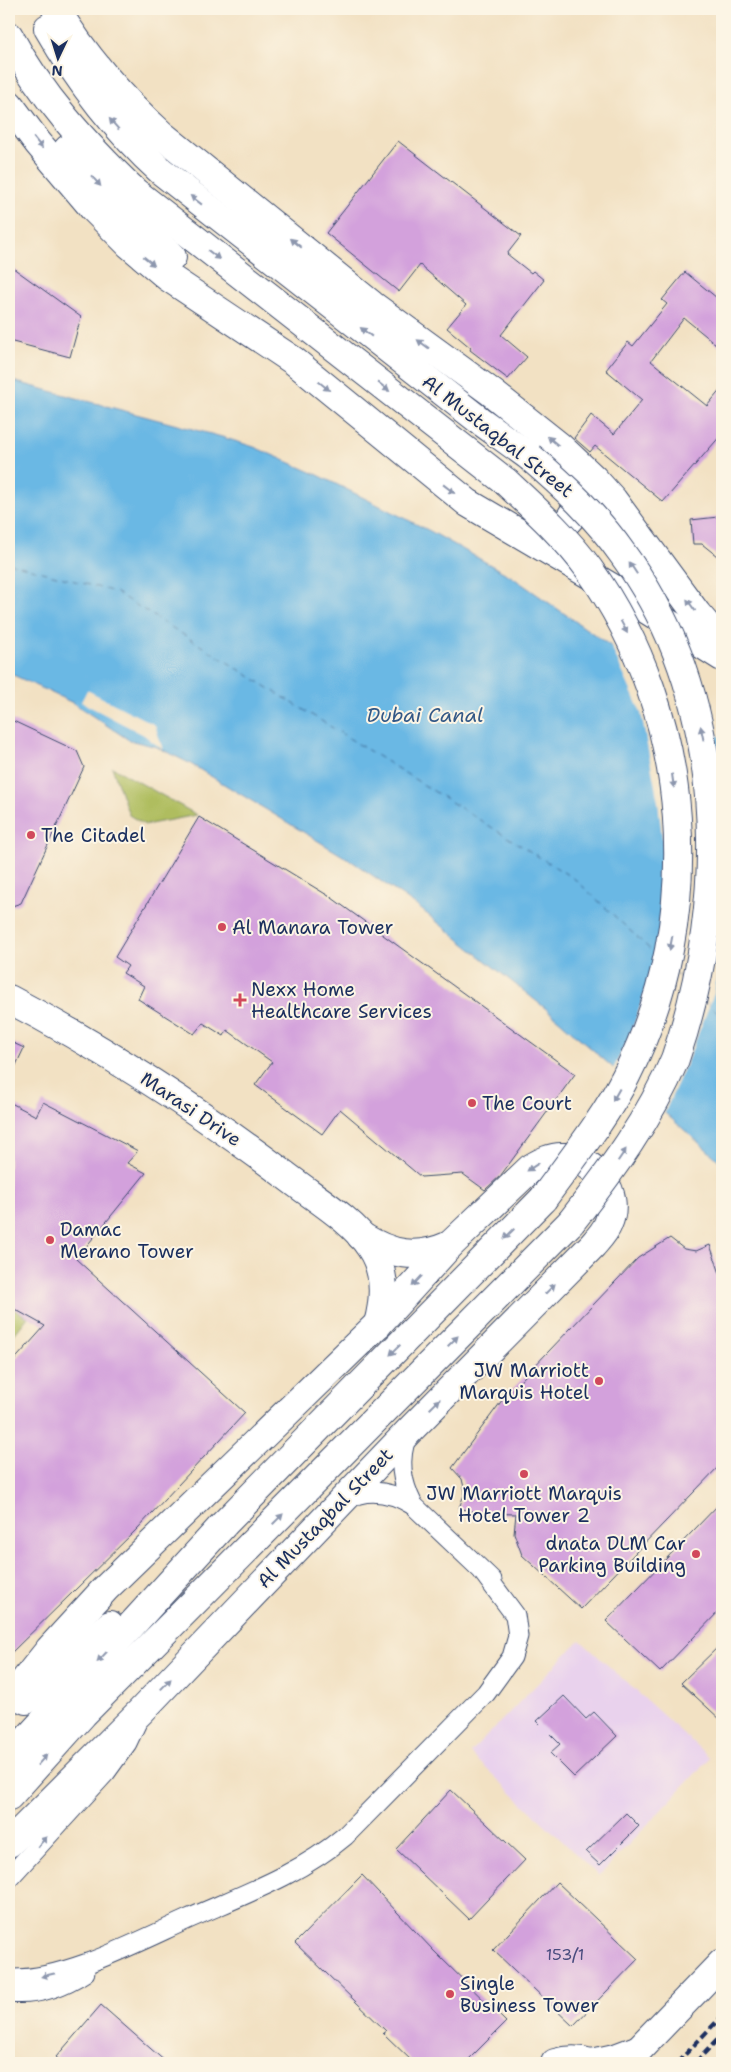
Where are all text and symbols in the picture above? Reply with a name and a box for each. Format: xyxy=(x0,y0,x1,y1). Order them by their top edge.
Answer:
north arrow xyxy=(32,32,82,82)
text: N xyxy=(51,62,63,80)
one-way arrow xyxy=(109,118,120,131)
one-way arrow xyxy=(33,136,44,149)
one-way arrow xyxy=(90,175,101,188)
one-way arrow xyxy=(190,194,203,205)
one-way arrow xyxy=(290,238,303,249)
one-way arrow xyxy=(207,249,220,260)
one-way arrow xyxy=(143,255,155,266)
one-way arrow xyxy=(360,326,373,337)
one-way arrow xyxy=(416,339,430,349)
street label: Al Mustaqbal Street xyxy=(417,369,579,503)
one-way arrow xyxy=(317,380,330,391)
one-way arrow xyxy=(377,382,391,392)
one-way arrow xyxy=(547,436,560,447)
one-way arrow xyxy=(442,484,456,494)
one-way arrow xyxy=(628,562,637,575)
one-way arrow xyxy=(686,598,696,612)
one-way arrow xyxy=(619,621,628,634)
water label: Dubai Canal xyxy=(367,702,483,728)
one-way arrow xyxy=(698,725,706,741)
one-way arrow xyxy=(669,774,677,790)
place label: The Citadel xyxy=(41,823,146,848)
marker: The Citadel xyxy=(25,829,37,841)
place label: Al Manara Tower xyxy=(232,915,394,940)
marker: Al Manara Tower xyxy=(216,921,228,933)
one-way arrow xyxy=(666,935,674,951)
place label: Nexx Home Healthcare Services xyxy=(251,977,432,1024)
marker: Nexx Home Healthcare Services xyxy=(233,993,247,1007)
street label: Marasi Drive xyxy=(136,1066,246,1152)
one-way arrow xyxy=(611,1088,620,1102)
place label: The Court xyxy=(482,1091,572,1116)
marker: The Court xyxy=(466,1097,478,1109)
one-way arrow xyxy=(617,1149,627,1162)
one-way arrow xyxy=(526,1163,540,1172)
place label: Damac Merano Tower xyxy=(60,1217,194,1264)
one-way arrow xyxy=(503,1228,515,1240)
marker: Damac Merano Tower xyxy=(44,1234,56,1246)
one-way arrow xyxy=(412,1275,423,1288)
one-way arrow xyxy=(543,1283,555,1295)
one-way arrow xyxy=(447,1335,459,1347)
one-way arrow xyxy=(389,1344,401,1356)
place label: JW Marriott Marquis Hotel xyxy=(459,1358,589,1405)
marker: JW Marriott Marquis Hotel xyxy=(593,1375,605,1387)
one-way arrow xyxy=(429,1399,441,1411)
street label: Al Mustaqbal Street xyxy=(252,1443,398,1593)
marker: JW Marriott Marquis Hotel Tower 2 xyxy=(518,1468,530,1480)
place label: JW Marriott Marquis Hotel Tower 2 xyxy=(426,1481,622,1528)
one-way arrow xyxy=(271,1513,283,1525)
place label: dnata DLM Car Parking Building xyxy=(538,1531,686,1578)
marker: dnata DLM Car Parking Building xyxy=(690,1548,702,1560)
one-way arrow xyxy=(96,1651,108,1663)
one-way arrow xyxy=(160,1679,172,1691)
one-way arrow xyxy=(36,1755,48,1767)
one-way arrow xyxy=(36,1837,48,1849)
house number: 153/1 xyxy=(546,1944,584,1965)
one-way arrow xyxy=(40,1971,56,1979)
place label: Single Business Tower xyxy=(460,1971,599,2018)
marker: Single Business Tower xyxy=(444,1988,456,2000)

